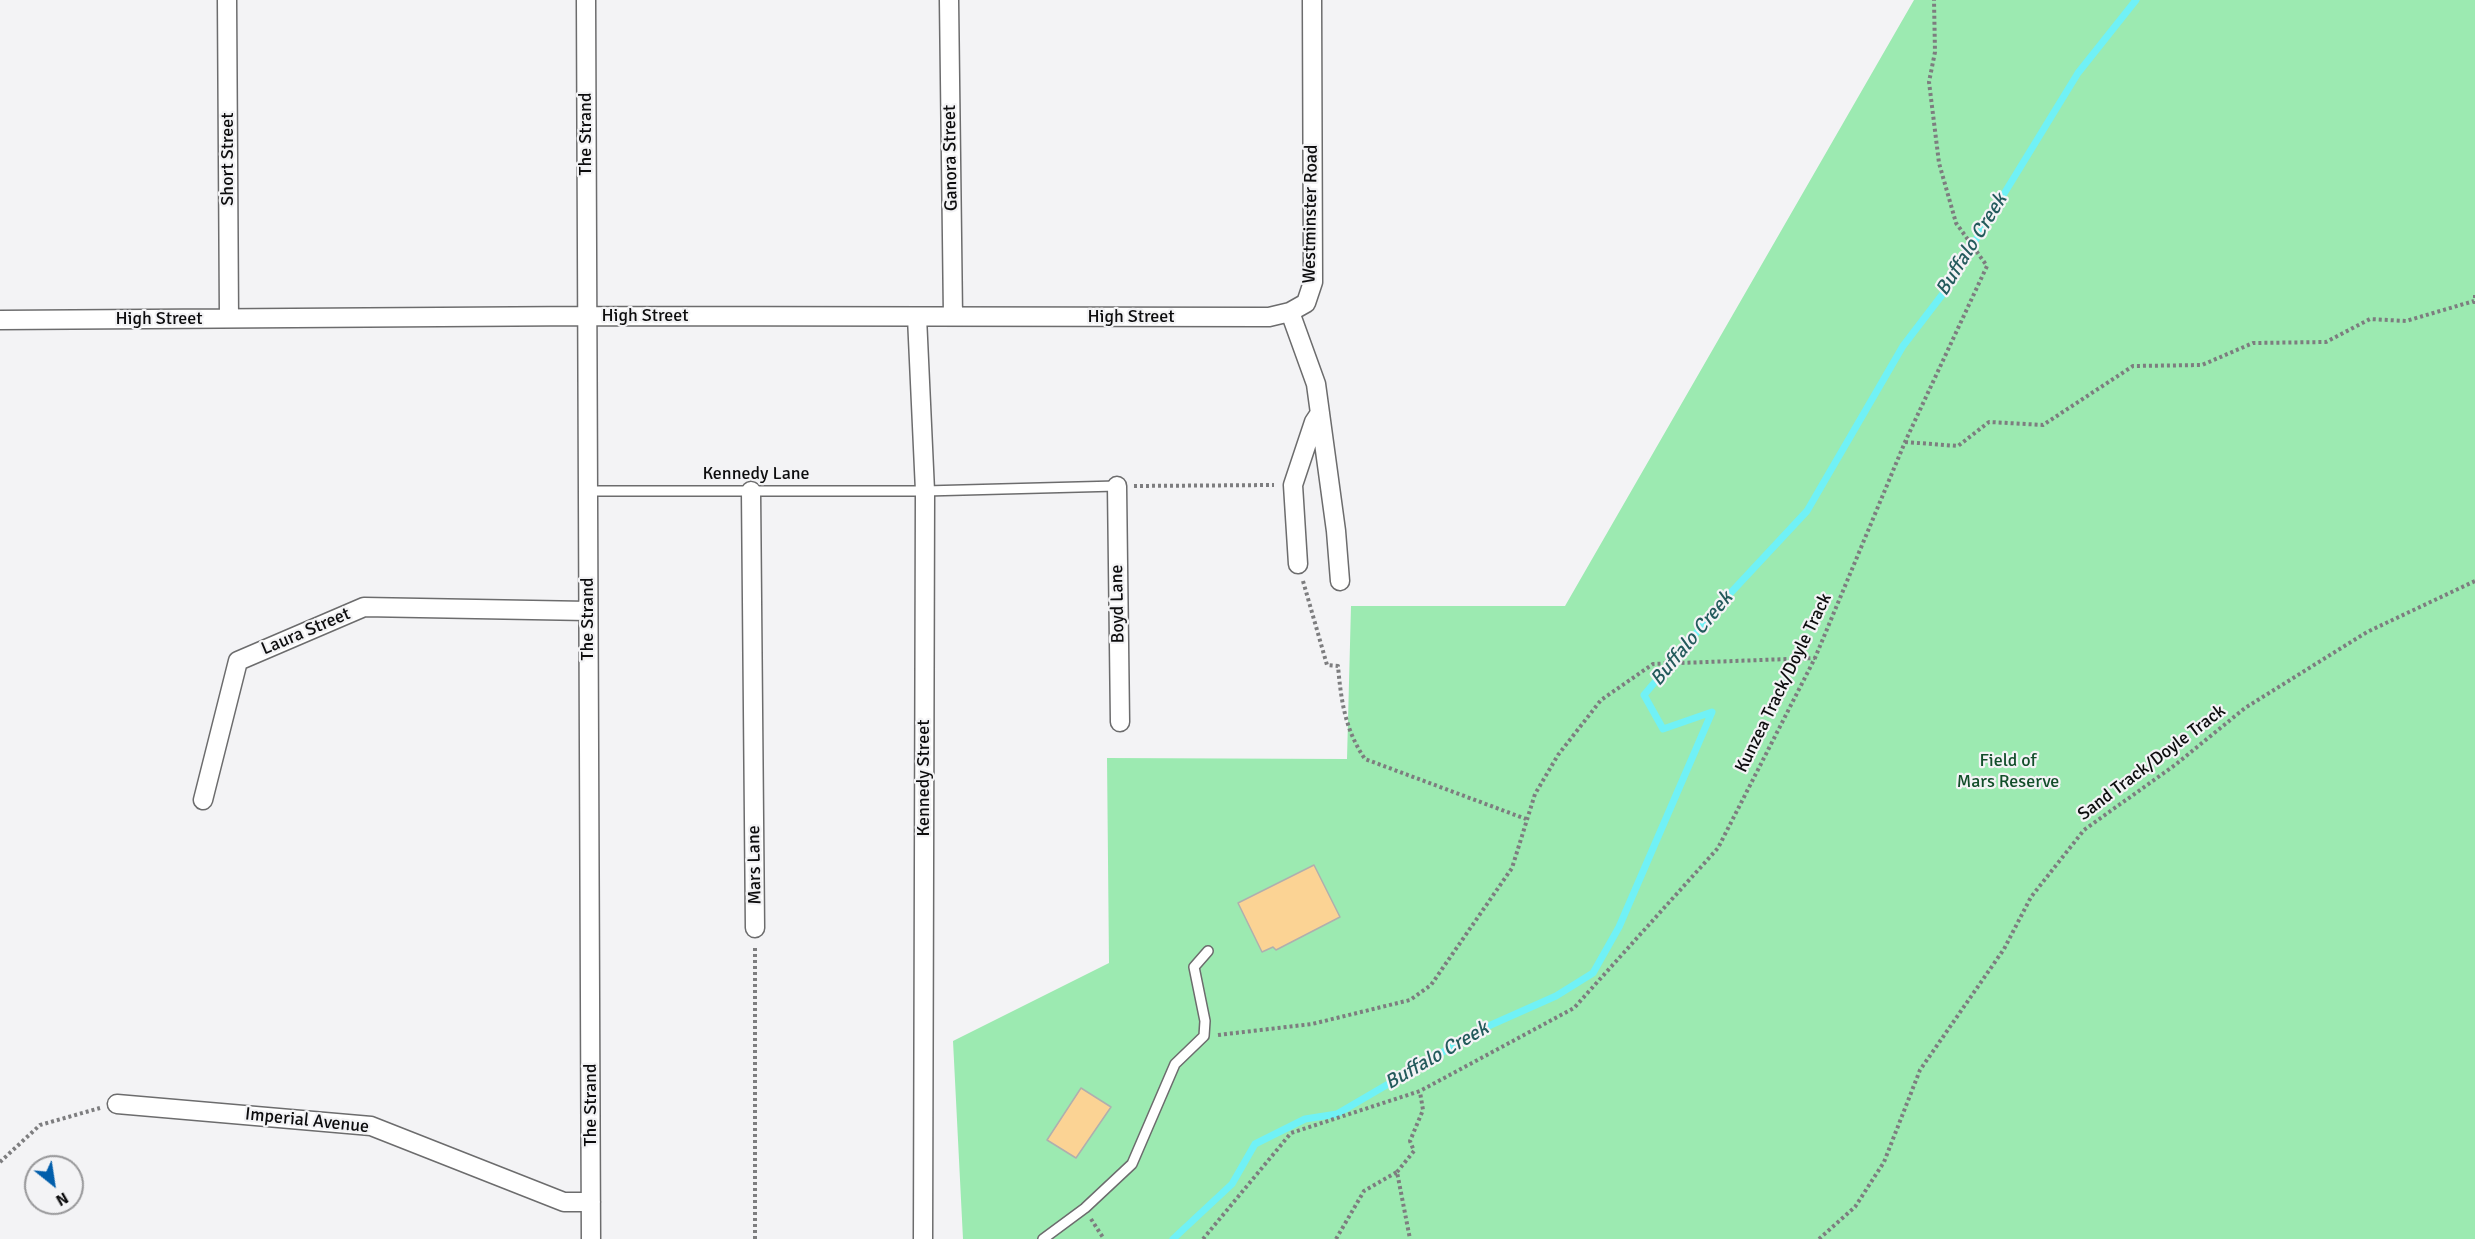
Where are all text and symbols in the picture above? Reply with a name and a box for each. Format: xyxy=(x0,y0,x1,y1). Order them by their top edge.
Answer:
street label: The Strand xyxy=(575,93,597,175)
street label: Ganora Street xyxy=(939,105,963,211)
street label: Short Street xyxy=(217,112,239,206)
street label: Westminster Road xyxy=(1299,144,1323,284)
water label: Buffalo Creek xyxy=(1931,190,2013,300)
street label: High Street xyxy=(601,305,689,327)
street label: High Street xyxy=(1087,306,1175,328)
street label: High Street xyxy=(115,308,203,330)
street label: Kennedy Lane xyxy=(702,463,810,485)
street label: Boyd Lane xyxy=(1107,564,1129,644)
street label: The Strand xyxy=(577,578,599,660)
water label: Buffalo Creek xyxy=(1646,587,1738,691)
street label: Kunzea Track/Doyle Track xyxy=(1731,590,1837,776)
street label: Laura Street xyxy=(258,604,354,660)
street label: Sand Track/Doyle Track xyxy=(2074,700,2230,826)
street label: Kennedy Street xyxy=(913,720,935,836)
park label: Field of Mars Reserve xyxy=(1957,750,2059,792)
street label: Mars Lane xyxy=(744,825,766,905)
water label: Buffalo Creek xyxy=(1381,1017,1493,1095)
street label: The Strand xyxy=(580,1064,602,1146)
street label: Imperial Avenue xyxy=(244,1104,370,1138)
north arrow xyxy=(24,1155,84,1215)
text: N xyxy=(52,1187,72,1210)

